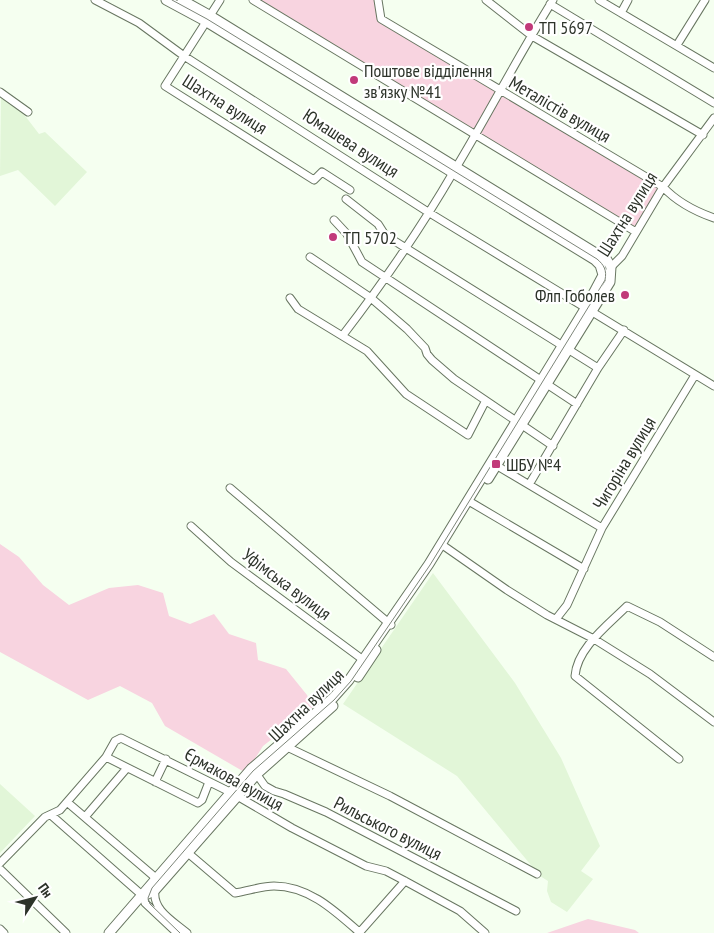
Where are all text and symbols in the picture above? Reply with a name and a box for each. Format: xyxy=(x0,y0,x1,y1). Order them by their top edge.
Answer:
place label: ТП 5697 xyxy=(539,16,593,39)
marker: ТП 5697 xyxy=(523,21,535,33)
place label: Поштове відділення зв'язку №41 xyxy=(364,59,492,103)
street label: Шахтна вулиця xyxy=(178,69,272,139)
street label: Металістів вулиця xyxy=(505,71,615,147)
marker: Поштове відділення зв'язку №41 xyxy=(348,74,360,86)
street label: Юмашева вулиця xyxy=(299,103,403,183)
street label: Шахтна вулиця xyxy=(592,167,662,261)
place label: ТП 5702 xyxy=(343,226,397,249)
marker: ТП 5702 xyxy=(327,231,339,243)
place label: Флп Гоболев xyxy=(535,284,615,307)
marker: Флп Гоболев xyxy=(619,289,631,301)
street label: Чигоріна вулиця xyxy=(587,412,661,514)
place label: ШБУ №4 xyxy=(506,453,561,476)
marker: ШБУ №4 xyxy=(490,458,502,470)
street label: Уфімська вулиця xyxy=(238,543,336,625)
street label: Шахтна вулиця xyxy=(264,663,348,747)
street label: Єрмакова вулиця xyxy=(180,742,288,816)
street label: Рильського вулиця xyxy=(330,791,446,865)
north arrow xyxy=(10,873,60,923)
text: Пн xyxy=(34,880,57,901)

